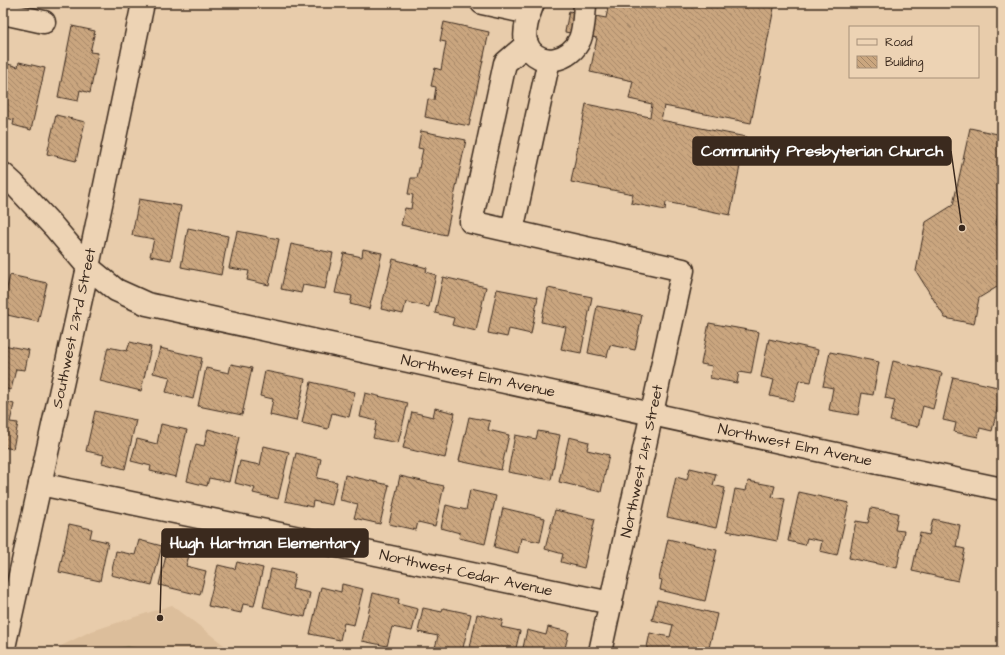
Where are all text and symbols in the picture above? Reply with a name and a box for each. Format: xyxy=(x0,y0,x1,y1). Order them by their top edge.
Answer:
legend xyxy=(849,26,979,78)
text: Road xyxy=(885,34,913,51)
text: Building xyxy=(885,54,923,72)
callout: Community Presbyterian Church xyxy=(693,137,951,165)
text: Community Presbyterian Church xyxy=(701,140,944,163)
street label: Southwest 23rd Street xyxy=(47,246,101,410)
street label: Northwest Elm Avenue xyxy=(399,349,557,403)
street label: Northwest 21st Street xyxy=(616,383,668,539)
street label: Northwest Elm Avenue xyxy=(716,418,874,472)
callout: Hugh Hartman Elementary xyxy=(162,529,368,557)
text: Hugh Hartman Elementary xyxy=(170,532,360,556)
street label: Northwest Cedar Avenue xyxy=(377,544,555,602)

